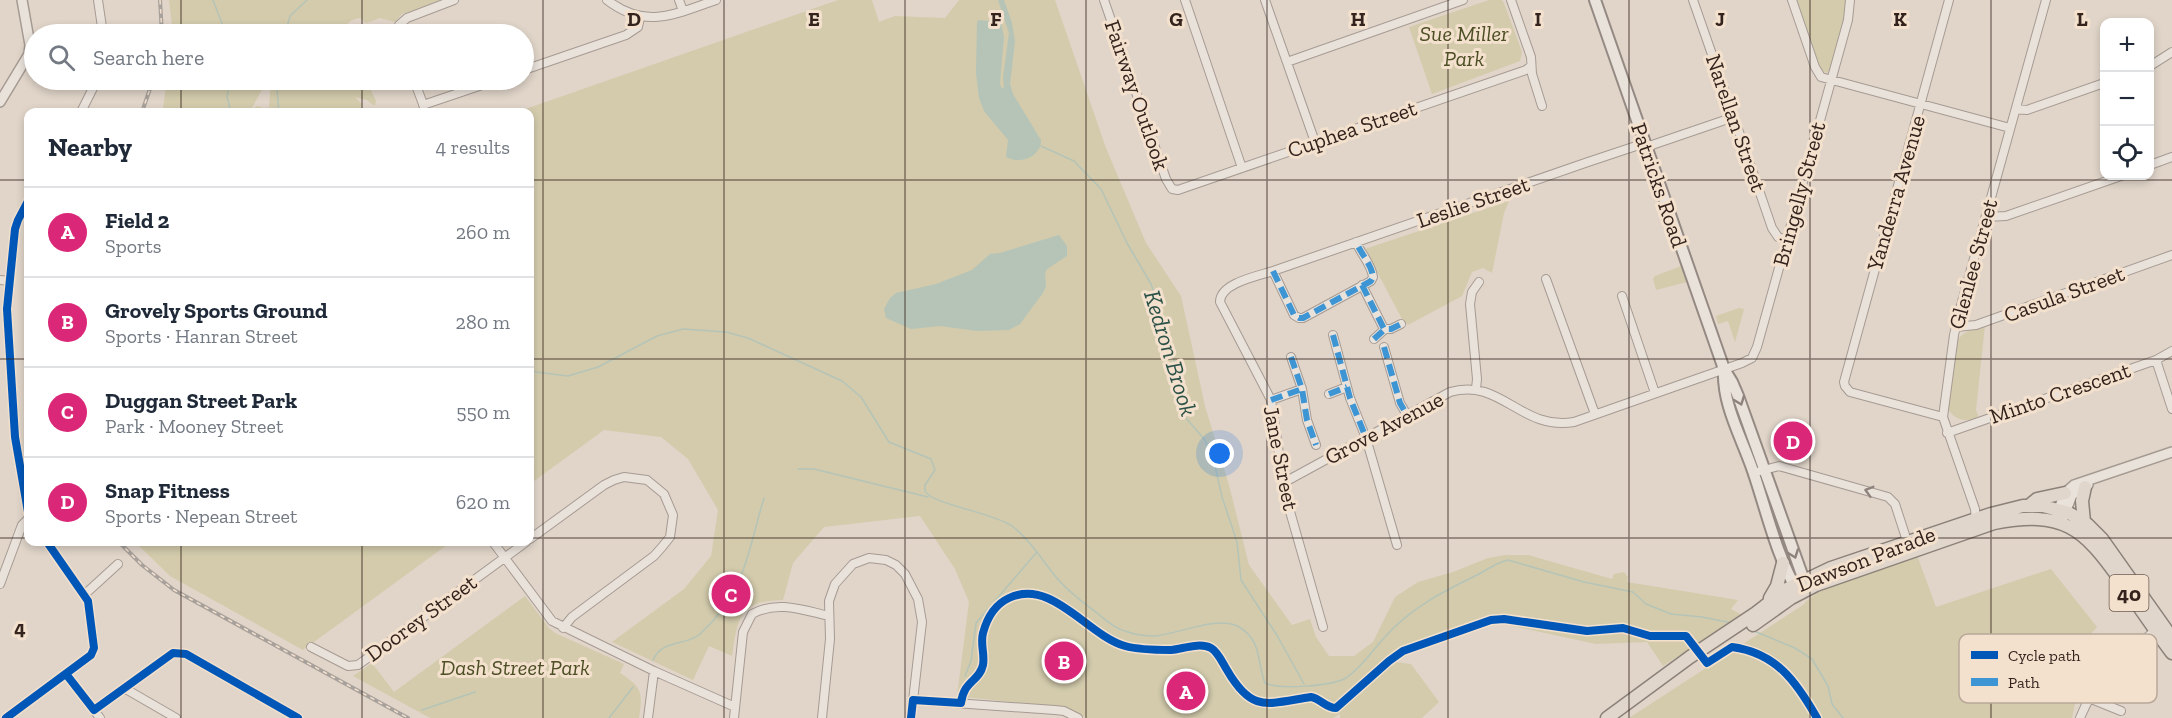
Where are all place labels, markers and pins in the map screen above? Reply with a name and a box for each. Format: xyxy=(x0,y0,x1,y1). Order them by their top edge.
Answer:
pin: D xyxy=(1774,418,1812,464)
pin: C xyxy=(712,572,750,616)
pin: B xyxy=(1044,638,1084,684)
pin: A xyxy=(1166,668,1206,714)

